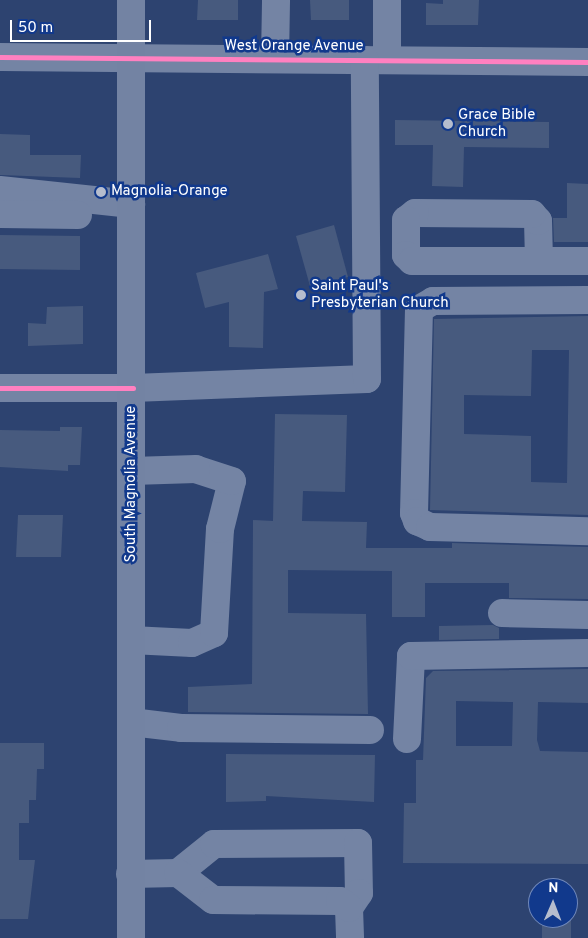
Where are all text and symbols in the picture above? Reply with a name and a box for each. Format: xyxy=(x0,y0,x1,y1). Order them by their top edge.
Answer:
scale bar xyxy=(12,10,154,42)
text: 50 m xyxy=(18,19,53,38)
street label: West Orange Avenue xyxy=(224,38,364,56)
place label: Grace Bible Church xyxy=(458,106,535,141)
marker: Grace Bible Church xyxy=(442,118,454,130)
place label: Magnolia-Orange xyxy=(111,183,228,201)
marker: Magnolia-Orange xyxy=(95,186,107,198)
place label: Saint Paul's Presbyterian Church xyxy=(311,277,449,312)
marker: Saint Paul's Presbyterian Church xyxy=(295,289,307,301)
street label: South Magnolia Avenue xyxy=(123,405,141,563)
north arrow xyxy=(528,878,578,928)
text: N xyxy=(548,880,558,897)

